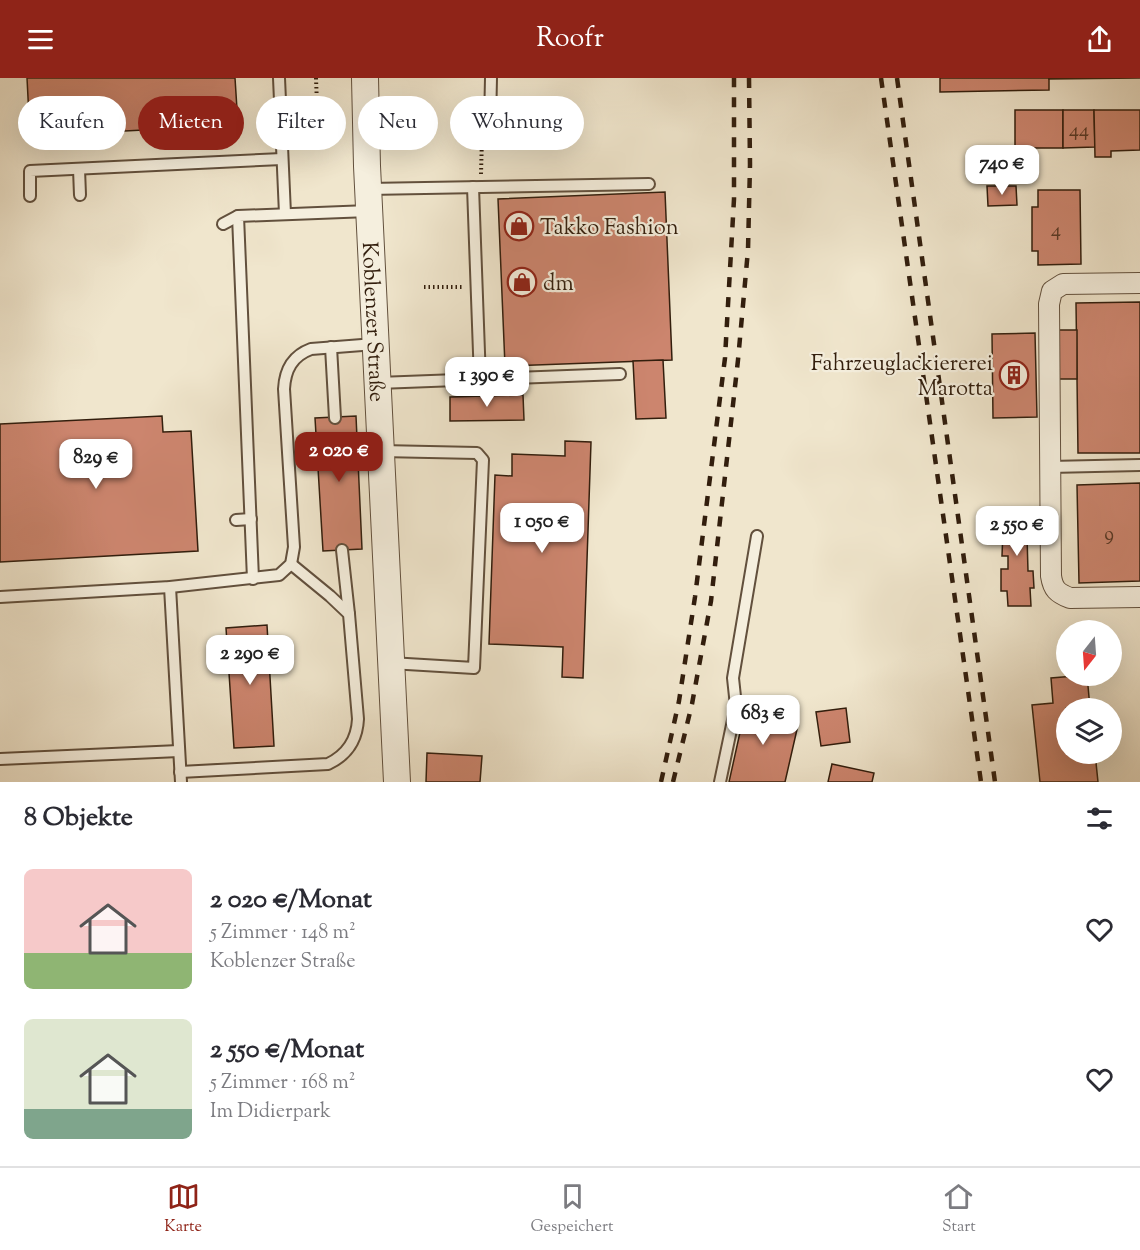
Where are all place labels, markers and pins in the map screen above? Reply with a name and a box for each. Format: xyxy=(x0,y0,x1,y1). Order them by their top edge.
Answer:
pin: 740 € xyxy=(960,145,1044,196)
shop icon: Takko Fashion xyxy=(503,210,535,242)
place label: Takko Fashion xyxy=(540,213,679,245)
shop icon: dm xyxy=(506,266,538,298)
place label: dm xyxy=(543,269,574,301)
place label: Fahrzeuglackiererei Marotta xyxy=(811,349,993,406)
pin: 1 390 € xyxy=(432,357,542,408)
building icon: Fahrzeuglackiererei Marotta xyxy=(998,359,1030,391)
pin: 2 020 € xyxy=(284,432,394,483)
pin: 829 € xyxy=(54,439,138,490)
pin: 1 050 € xyxy=(487,503,597,554)
pin: 2 550 € xyxy=(962,506,1072,557)
pin: 2 290 € xyxy=(195,635,305,686)
pin: 683 € xyxy=(721,695,805,746)

